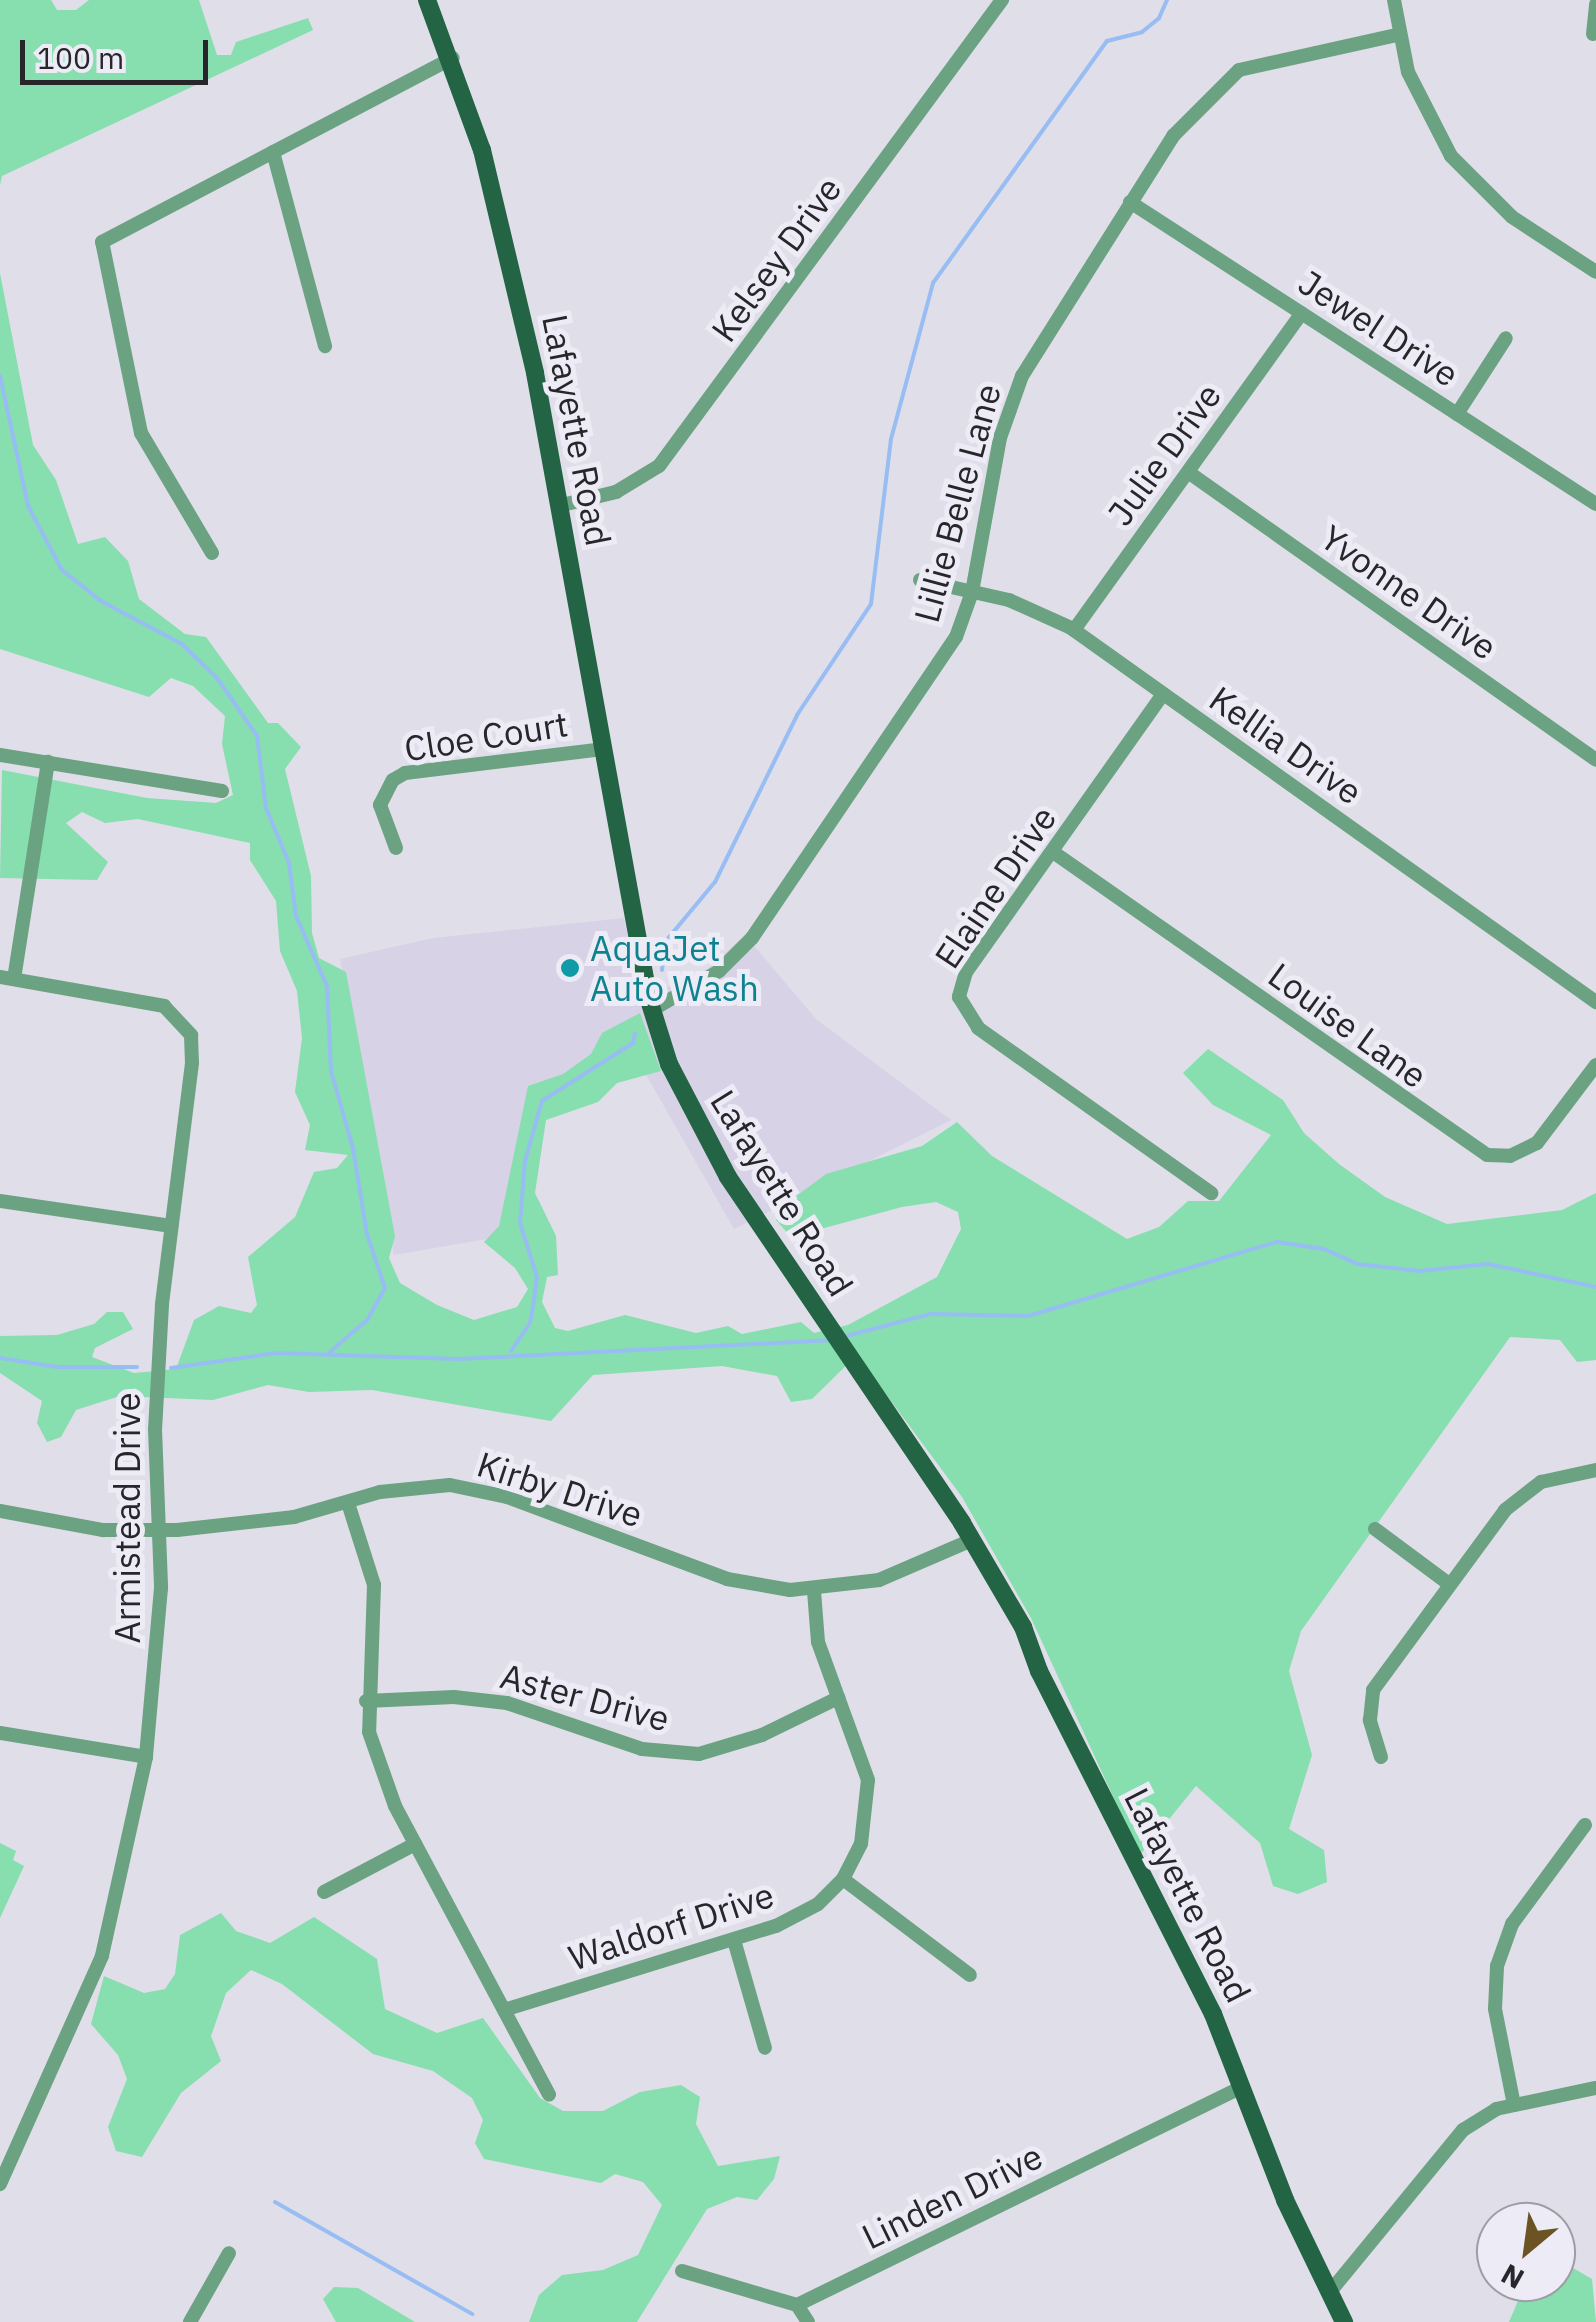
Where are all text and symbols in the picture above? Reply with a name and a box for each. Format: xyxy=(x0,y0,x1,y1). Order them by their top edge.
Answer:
scale bar xyxy=(25,20,212,82)
text: 100 m xyxy=(37,38,124,77)
street label: Kelsey Drive xyxy=(702,169,850,349)
street label: Jewel Drive xyxy=(1291,261,1467,395)
street label: Lafayette Road xyxy=(534,311,620,549)
street label: Julie Drive xyxy=(1099,375,1229,533)
street label: Lillie Belle Lane xyxy=(905,379,1009,627)
street label: Yvonne Drive xyxy=(1313,516,1505,668)
street label: Kellia Drive xyxy=(1202,677,1370,813)
street label: Cloe Court xyxy=(401,702,571,770)
street label: Elaine Drive xyxy=(926,798,1064,976)
place label: AquaJet Auto Wash xyxy=(590,927,759,1009)
street label: Louise Lane xyxy=(1261,954,1435,1096)
marker: AquaJet Auto Wash xyxy=(559,957,581,979)
street label: Lafayette Road xyxy=(702,1082,862,1304)
street label: Armistead Drive xyxy=(106,1392,148,1644)
street label: Kirby Drive xyxy=(472,1443,648,1535)
street label: Aster Drive xyxy=(496,1654,674,1740)
street label: Lafayette Road xyxy=(1116,1781,1260,2009)
street label: Waldorf Drive xyxy=(563,1873,779,1979)
street label: Linden Drive xyxy=(855,2134,1049,2258)
north arrow xyxy=(1476,2202,1576,2302)
text: N xyxy=(1494,2256,1530,2298)

